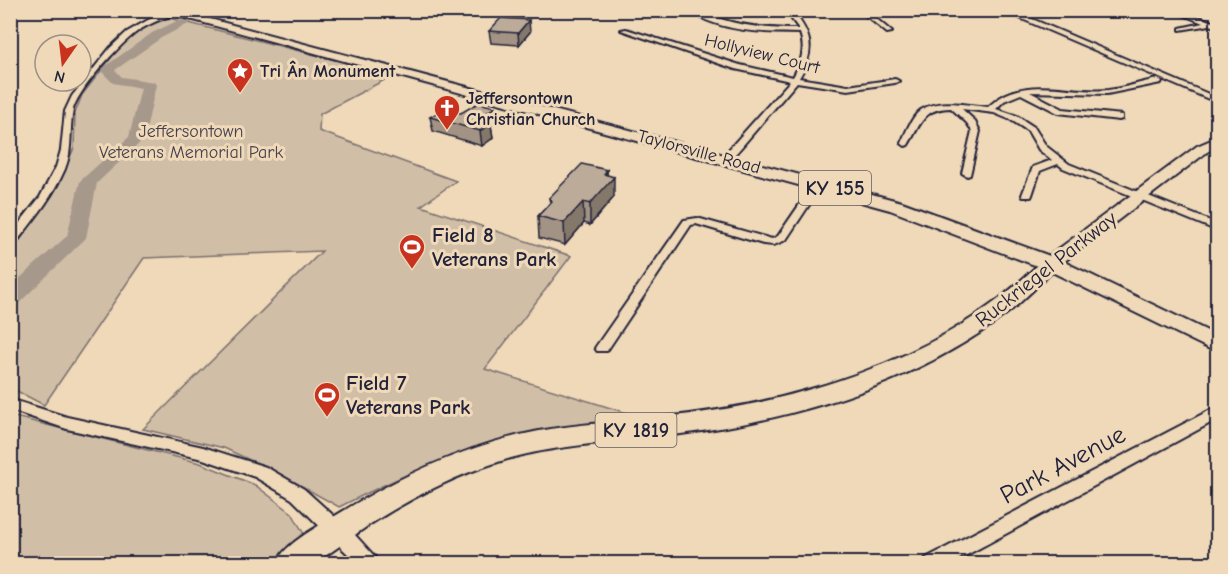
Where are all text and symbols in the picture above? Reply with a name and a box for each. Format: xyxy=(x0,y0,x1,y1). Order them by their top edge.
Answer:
street label: Hollyview Court xyxy=(702,30,823,79)
north arrow xyxy=(33,33,93,93)
place icon: Tri Ân Monument xyxy=(225,56,255,94)
place label: Tri Ân Monument xyxy=(260,60,396,82)
text: N xyxy=(52,67,67,87)
place label: Jeffersontown Christian Church xyxy=(466,88,596,130)
church icon: Jeffersontown Christian Church xyxy=(432,93,462,131)
park label: Jeffersontown Veterans Memorial Park xyxy=(99,121,283,163)
street label: Taylorsville Road xyxy=(635,125,763,179)
road number: KY 155 xyxy=(799,171,871,205)
street label: Ruckriegel Parkway xyxy=(970,206,1122,332)
place label: Field 8 Veterans Park xyxy=(432,223,557,271)
sports icon: Field 8 Veterans Park xyxy=(397,232,427,270)
place label: Field 7 Veterans Park xyxy=(346,371,471,419)
sports icon: Field 7 Veterans Park xyxy=(312,380,342,418)
road number: KY 1819 xyxy=(596,413,676,447)
street label: Park Avenue xyxy=(995,419,1131,511)

